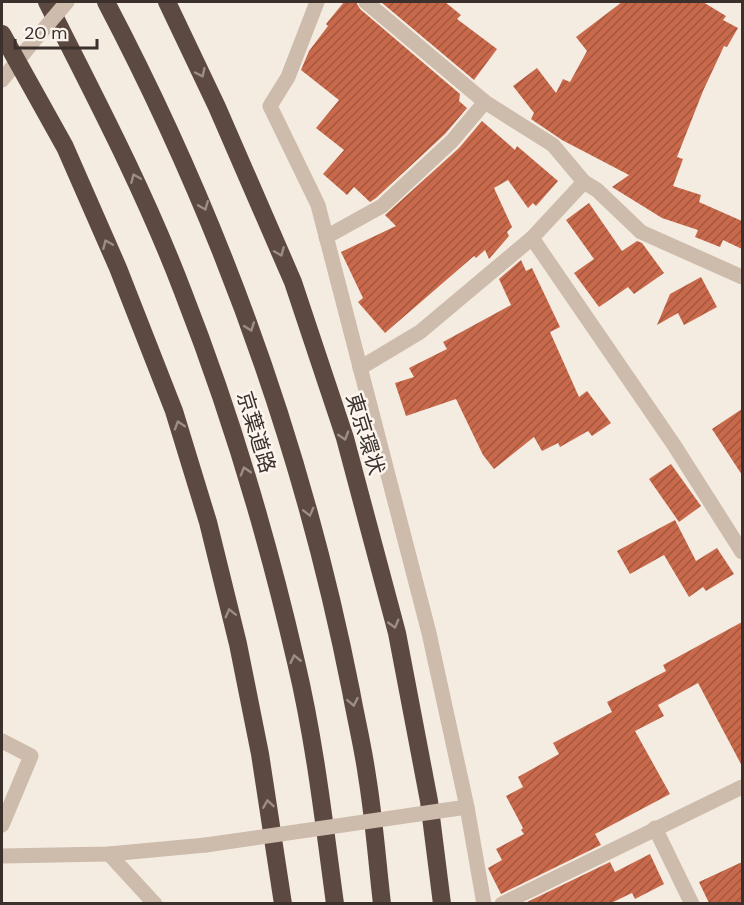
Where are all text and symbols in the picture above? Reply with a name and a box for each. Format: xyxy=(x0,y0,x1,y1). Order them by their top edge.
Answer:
scale bar xyxy=(15,12,98,50)
text: 20 m xyxy=(24,21,67,45)
one-way arrow xyxy=(194,67,206,78)
one-way arrow xyxy=(130,174,142,185)
one-way arrow xyxy=(197,200,209,211)
one-way arrow xyxy=(102,239,114,250)
one-way arrow xyxy=(272,246,284,257)
one-way arrow xyxy=(243,321,256,331)
street label: 京葉道路 xyxy=(230,388,282,476)
street label: 東京環状 xyxy=(339,390,391,478)
one-way arrow xyxy=(174,420,186,431)
one-way arrow xyxy=(337,430,349,441)
one-way arrow xyxy=(240,466,252,477)
one-way arrow xyxy=(302,507,315,517)
one-way arrow xyxy=(225,608,238,618)
one-way arrow xyxy=(387,619,400,629)
one-way arrow xyxy=(290,654,303,664)
one-way arrow xyxy=(346,697,359,707)
one-way arrow xyxy=(262,799,275,809)

